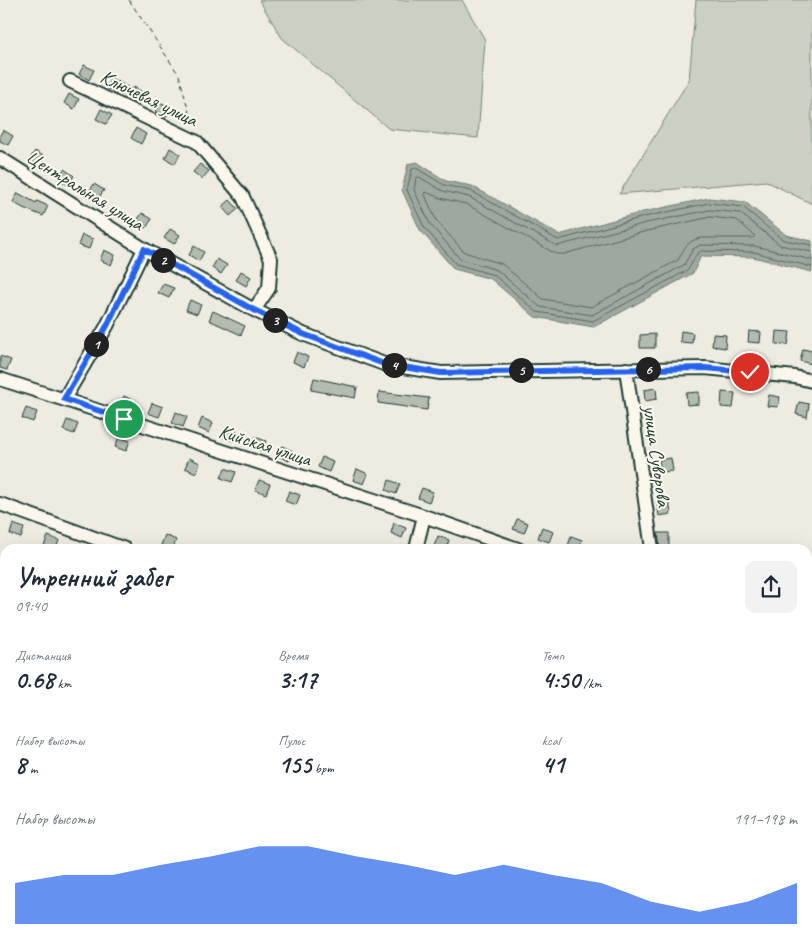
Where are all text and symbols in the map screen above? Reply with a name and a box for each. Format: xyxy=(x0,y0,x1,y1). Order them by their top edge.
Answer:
street label: Ключевая улица xyxy=(96,64,203,133)
street label: Центральная улица xyxy=(22,144,150,237)
pin: 2 xyxy=(150,248,176,272)
text: 2 xyxy=(160,252,167,269)
pin: 3 xyxy=(262,308,288,332)
text: 3 xyxy=(272,312,279,329)
pin: 1 xyxy=(84,332,108,356)
text: 1 xyxy=(93,336,100,353)
pin xyxy=(729,351,771,393)
pin: 4 xyxy=(382,352,406,378)
pin: 6 xyxy=(636,356,660,382)
text: 4 xyxy=(391,357,398,374)
pin: 5 xyxy=(508,358,534,382)
icon: check xyxy=(736,358,764,386)
text: 6 xyxy=(645,361,652,378)
text: 5 xyxy=(518,362,525,379)
pin xyxy=(103,398,145,440)
street label: улица Суворова xyxy=(637,403,677,509)
icon: arrive xyxy=(110,405,138,433)
street label: Кийская улица xyxy=(216,418,316,472)
text: Утренний забег xyxy=(15,559,171,594)
button: share xyxy=(745,561,797,613)
text: 09:40 xyxy=(15,596,47,616)
text: Дистанция xyxy=(15,647,71,664)
text: Время xyxy=(278,647,308,664)
text: Темп xyxy=(542,647,564,664)
text: 0.68 xyxy=(15,664,54,696)
text: 3:17 xyxy=(278,664,317,696)
text: 4:50 xyxy=(542,664,580,696)
text: km xyxy=(54,675,71,692)
text: /km xyxy=(580,675,602,692)
text: Набор высоты xyxy=(15,732,84,749)
text: Пульс xyxy=(278,732,305,749)
text: kcal xyxy=(542,732,560,749)
text: 8 xyxy=(15,749,26,781)
text: 155 xyxy=(278,749,311,781)
text: 41 xyxy=(542,749,564,781)
text: m xyxy=(26,760,38,777)
text: bpm xyxy=(311,760,334,777)
text: Набор высоты xyxy=(15,809,94,829)
text: 191–198 m xyxy=(734,809,797,829)

